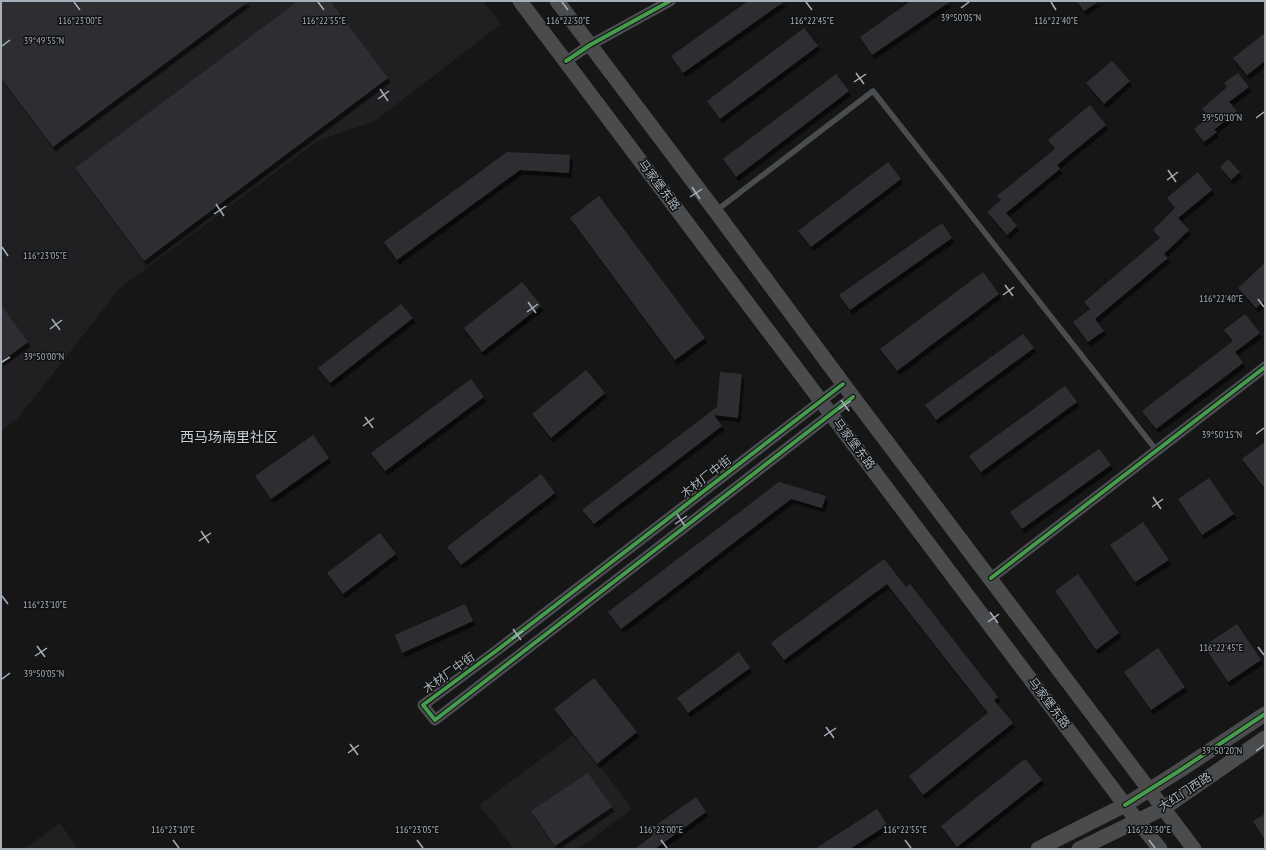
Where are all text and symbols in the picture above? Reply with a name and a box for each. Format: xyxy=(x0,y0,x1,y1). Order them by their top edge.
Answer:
text: 39°50'05"N xyxy=(941,11,981,24)
text: 116°23'00"E xyxy=(58,14,102,27)
text: 116°22'55"E xyxy=(302,14,346,27)
text: 116°22'50"E xyxy=(546,14,590,27)
text: 116°22'45"E xyxy=(790,14,834,27)
text: 116°22'40"E xyxy=(1034,14,1078,27)
text: 39°49'55"N xyxy=(24,34,64,47)
text: 39°50'10"N xyxy=(1202,111,1242,124)
street label: 马家堡东路 xyxy=(635,156,683,213)
text: 116°23'05"E xyxy=(23,249,67,262)
text: 116°22'40"E xyxy=(1199,292,1243,305)
text: 39°50'00"N xyxy=(24,350,64,363)
street label: 马家堡东路 xyxy=(830,415,878,472)
district label: 西马场南里社区 xyxy=(180,428,278,446)
text: 39°50'15"N xyxy=(1202,428,1242,441)
street label: 木材厂中街 xyxy=(677,452,734,501)
text: 116°23'10"E xyxy=(23,598,67,611)
text: 116°22'45"E xyxy=(1199,641,1243,654)
street label: 木材厂中街 xyxy=(420,649,477,696)
text: 39°50'05"N xyxy=(24,667,64,680)
street label: 马家堡东路 xyxy=(1025,674,1073,731)
text: 39°50'20"N xyxy=(1202,744,1242,757)
street label: 大红门西路 xyxy=(1155,769,1214,814)
text: 116°23'10"E xyxy=(151,823,195,836)
text: 116°23'05"E xyxy=(395,823,439,836)
text: 116°23'00"E xyxy=(639,823,683,836)
text: 116°22'55"E xyxy=(883,823,927,836)
text: 116°22'50"E xyxy=(1127,823,1171,836)

